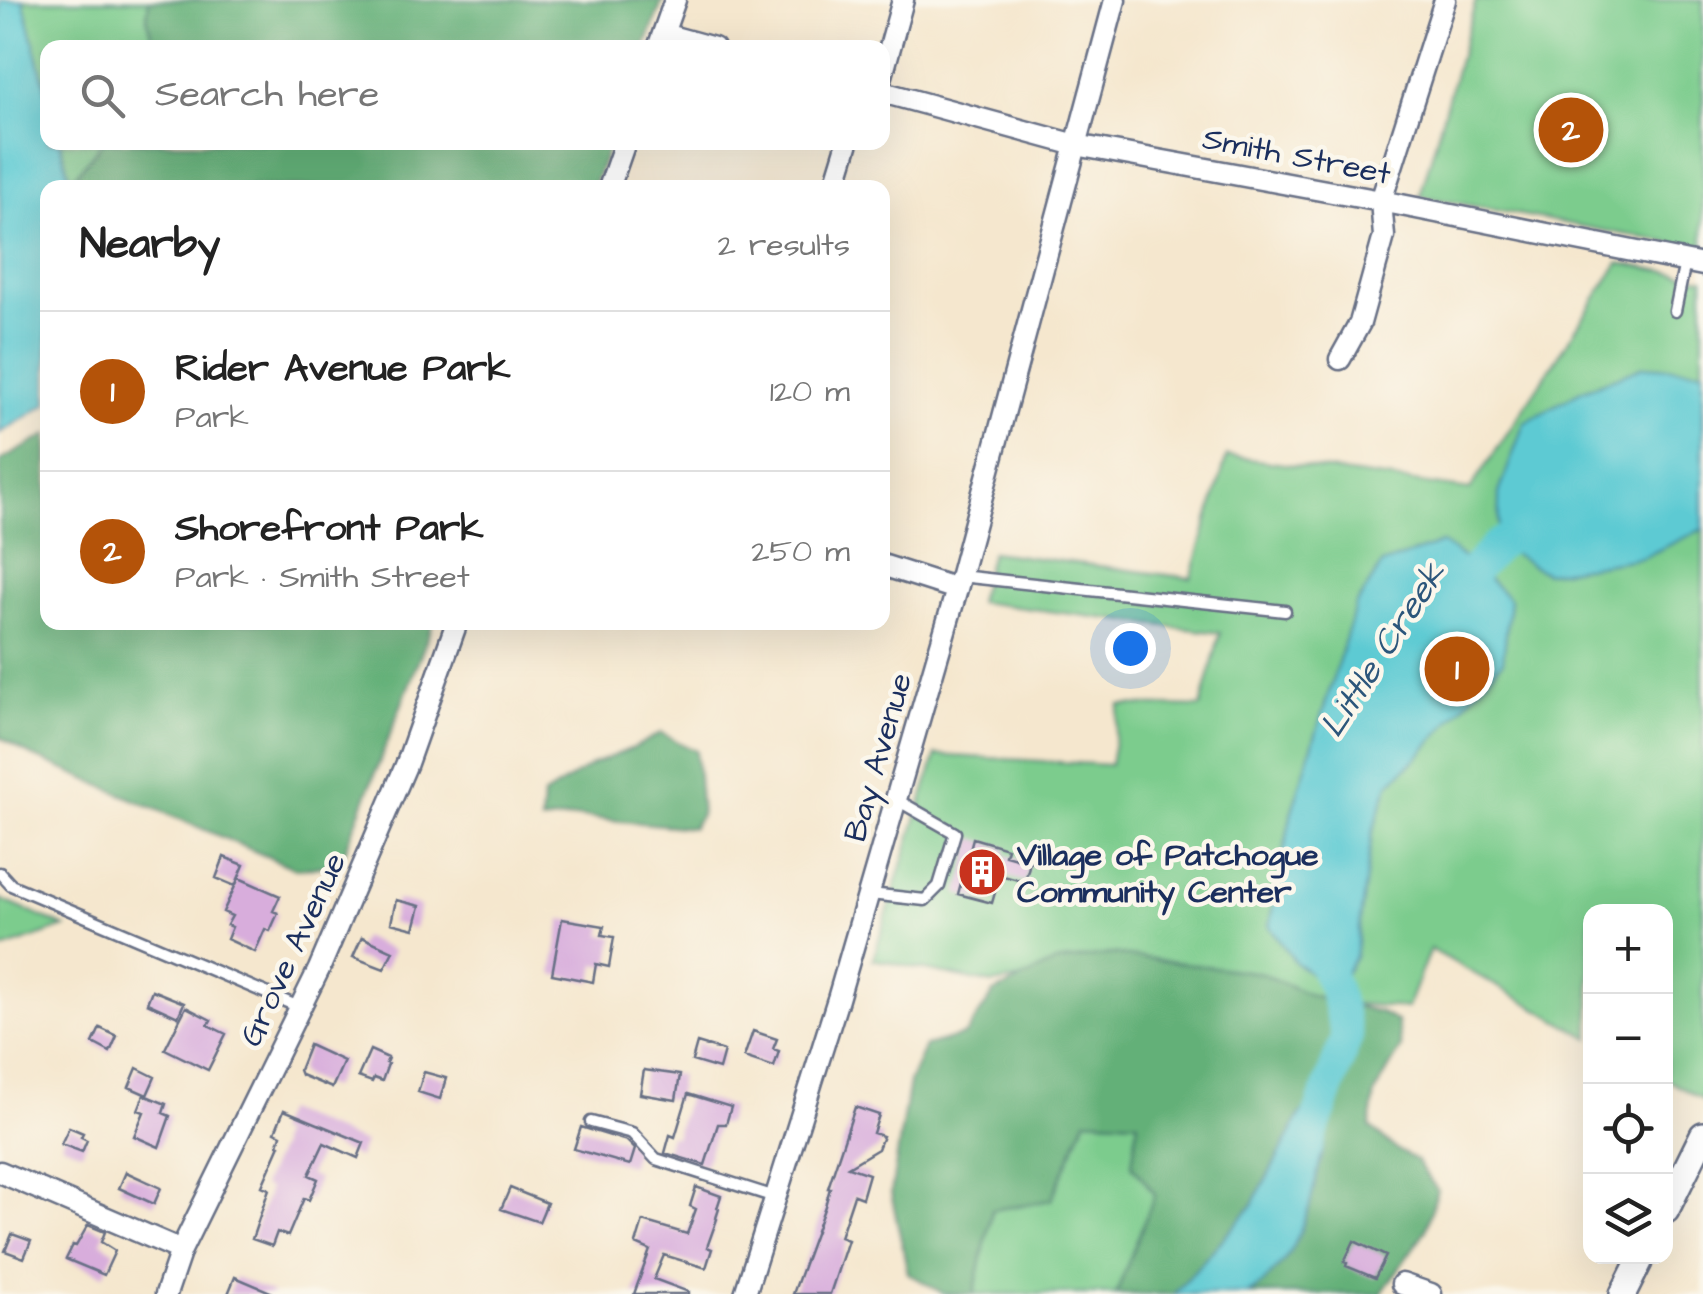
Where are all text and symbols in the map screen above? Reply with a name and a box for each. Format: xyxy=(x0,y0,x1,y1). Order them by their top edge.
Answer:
search box xyxy=(40,40,890,150)
icon: search xyxy=(75,68,130,123)
text: Search here xyxy=(155,69,379,121)
pin: 2 xyxy=(1538,92,1604,168)
street label: Smith Street xyxy=(1199,116,1395,197)
text: Nearby xyxy=(80,216,220,274)
text: 2 results xyxy=(718,223,850,268)
text: Rider Avenue Park xyxy=(175,343,511,395)
text: 1 xyxy=(110,369,115,414)
text: 120 m xyxy=(770,369,850,414)
text: Park xyxy=(175,395,249,440)
text: Shorefront Park xyxy=(175,503,484,555)
text: 2 xyxy=(103,529,122,574)
text: 250 m xyxy=(751,529,850,574)
water label: Little Creek xyxy=(1308,551,1459,747)
text: Park · Smith Street xyxy=(175,555,470,600)
your location xyxy=(1105,623,1156,674)
pin: 1 xyxy=(1424,632,1490,706)
street label: Bay Avenue xyxy=(833,668,924,847)
place label: Village of Patchogue Community Center xyxy=(1016,833,1318,916)
street label: Grove Avenue xyxy=(229,846,358,1054)
building icon: Village of Patchogue Community Center xyxy=(956,846,1008,898)
map controls xyxy=(1583,904,1673,1264)
button: + xyxy=(1583,904,1673,994)
button: − xyxy=(1583,994,1673,1084)
button: locate xyxy=(1583,1084,1673,1174)
button: layers xyxy=(1583,1174,1673,1264)

